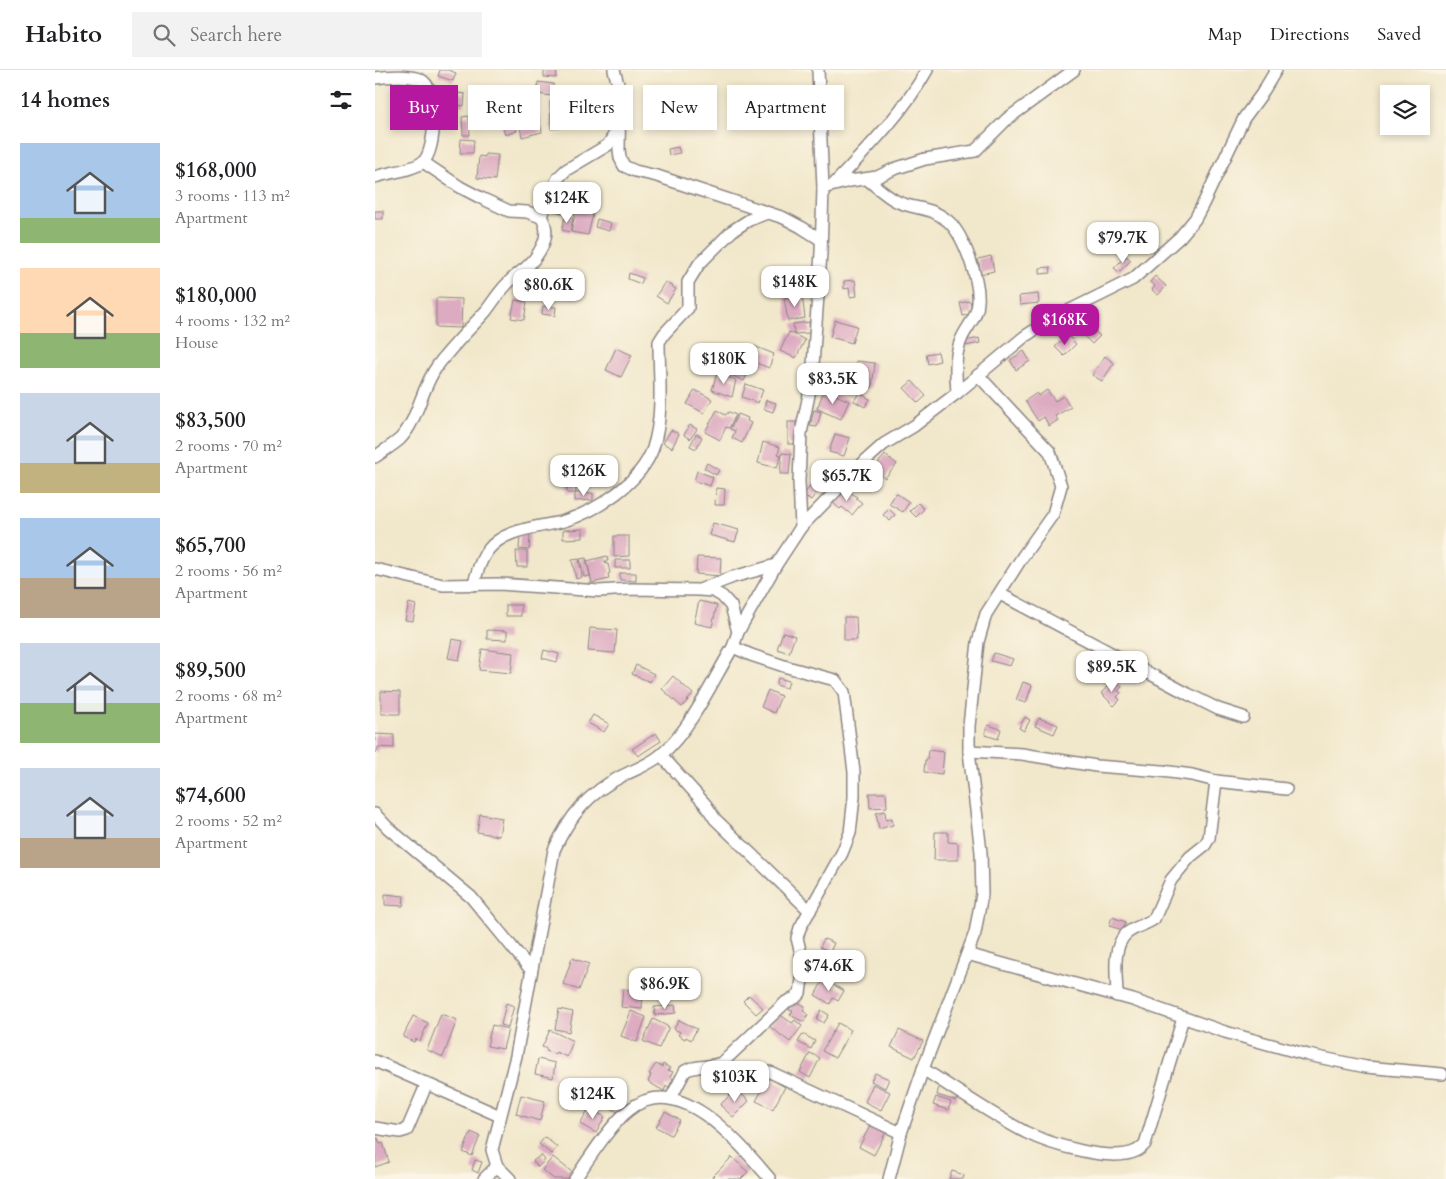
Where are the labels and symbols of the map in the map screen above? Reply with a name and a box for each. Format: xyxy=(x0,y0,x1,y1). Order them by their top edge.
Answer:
pin: $124K xyxy=(532,182,602,224)
pin: $79.7K xyxy=(1082,222,1164,264)
pin: $148K xyxy=(760,266,830,308)
pin: $80.6K xyxy=(508,268,590,311)
pin: $168K xyxy=(1030,304,1100,346)
pin: $180K xyxy=(689,342,759,385)
pin: $83.5K xyxy=(792,362,874,405)
pin: $126K xyxy=(549,454,619,497)
pin: $65.7K xyxy=(806,460,888,502)
pin: $89.5K xyxy=(1071,650,1153,693)
pin: $74.6K xyxy=(788,950,870,992)
pin: $86.9K xyxy=(624,968,706,1010)
pin: $103K xyxy=(700,1060,770,1103)
pin: $124K xyxy=(558,1078,628,1120)

